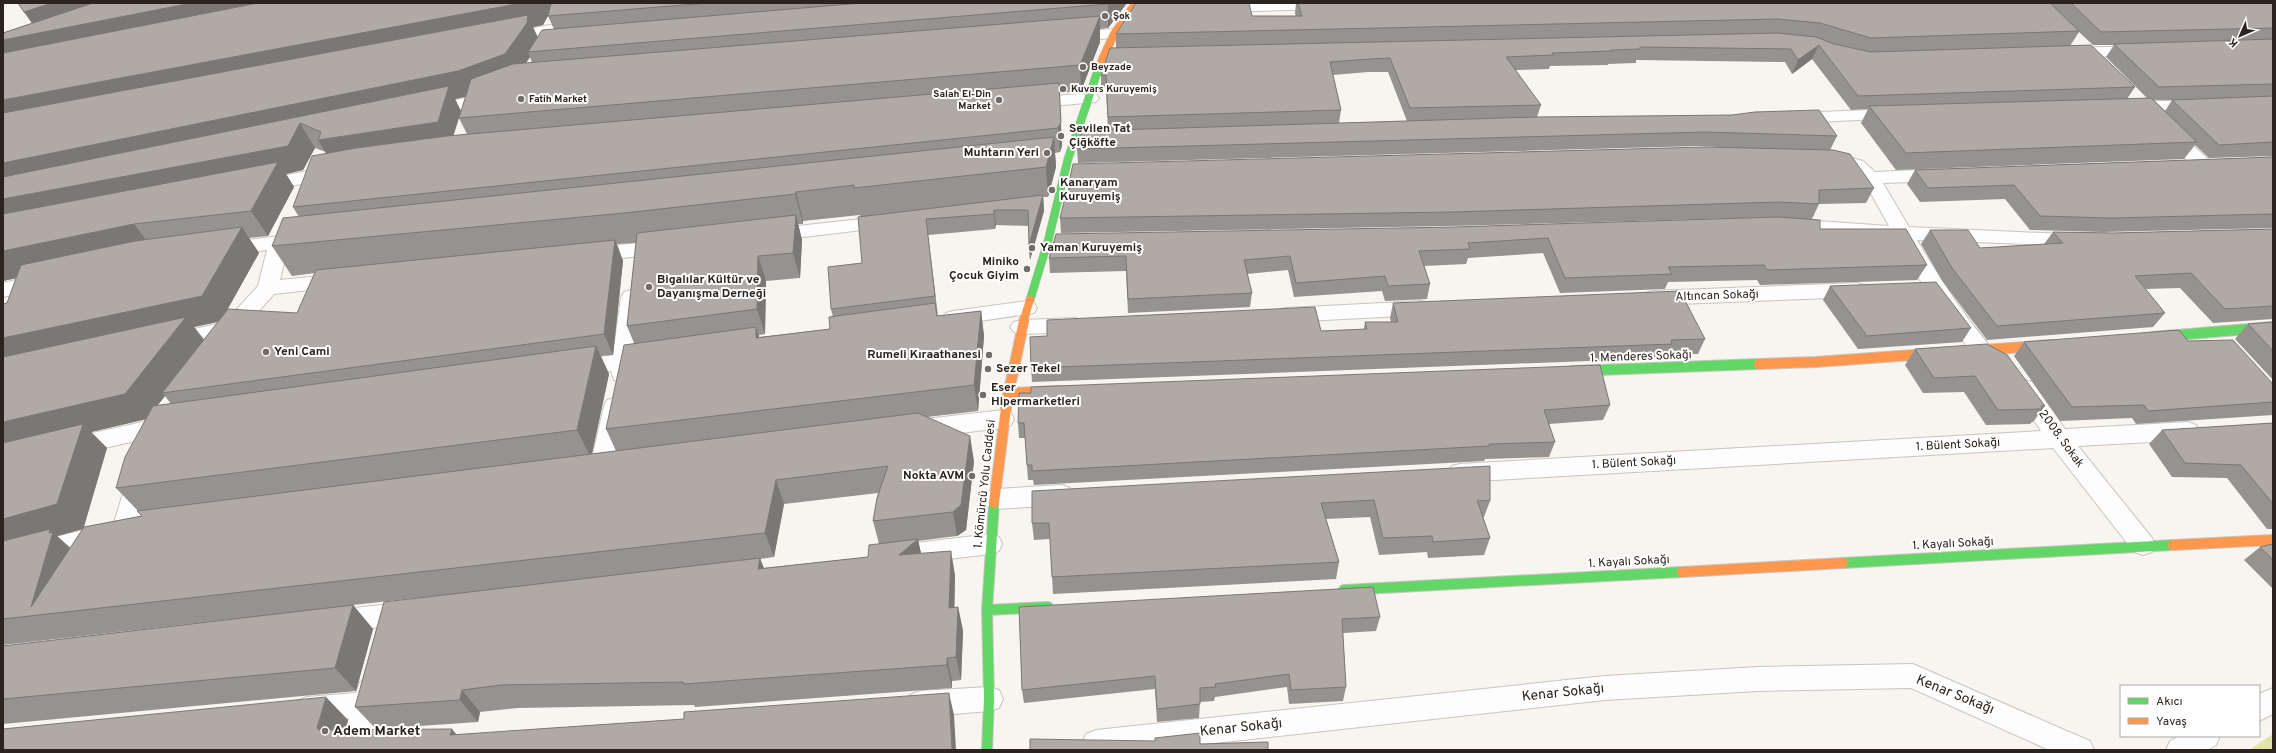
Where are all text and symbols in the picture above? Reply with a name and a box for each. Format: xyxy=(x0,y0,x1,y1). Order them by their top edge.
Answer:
place label: Şok xyxy=(1113,10,1131,23)
marker: Şok xyxy=(1100,11,1110,21)
north arrow xyxy=(2220,16,2260,56)
text: K xyxy=(2226,35,2241,50)
place label: Beyzade xyxy=(1091,61,1132,74)
marker: Beyzade xyxy=(1078,62,1088,72)
place label: Kuvars Kuruyemiş xyxy=(1071,83,1157,96)
marker: Kuvars Kuruyemiş xyxy=(1058,84,1068,94)
place label: Salah El-Din Market xyxy=(933,88,991,113)
place label: Fatih Market xyxy=(529,93,587,106)
marker: Fatih Market xyxy=(516,94,526,104)
marker: Salah El-Din Market xyxy=(994,95,1004,105)
place label: Sevilen Tat Çiğköfte xyxy=(1069,121,1131,151)
marker: Sevilen Tat Çiğköfte xyxy=(1056,131,1066,141)
place label: Muhtarın Yeri xyxy=(964,145,1039,161)
marker: Muhtarın Yeri xyxy=(1042,148,1052,158)
place label: Kanaryam Kuruyemiş xyxy=(1060,175,1121,205)
marker: Kanaryam Kuruyemiş xyxy=(1047,185,1057,195)
place label: Yaman Kuruyemiş xyxy=(1040,240,1142,256)
marker: Yaman Kuruyemiş xyxy=(1027,243,1037,253)
place label: Miniko Çocuk Giyim xyxy=(949,254,1019,284)
marker: Miniko Çocuk Giyim xyxy=(1022,264,1032,274)
place label: Bigalılar Kültür ve Dayanışma Derneği xyxy=(657,272,766,302)
marker: Bigalılar Kültür ve Dayanışma Derneği xyxy=(644,282,654,292)
street label: Altıncan Sokağı xyxy=(1675,287,1759,305)
place label: Yeni Cami xyxy=(274,344,330,360)
marker: Yeni Cami xyxy=(261,347,271,357)
place label: Rumeli Kıraathanesi xyxy=(867,347,981,363)
street label: 1. Menderes Sokağı xyxy=(1590,347,1692,367)
marker: Rumeli Kıraathanesi xyxy=(984,350,994,360)
place label: Sezer Tekel xyxy=(996,361,1060,377)
marker: Sezer Tekel xyxy=(983,364,993,374)
place label: Eser Hipermarketleri xyxy=(991,380,1080,410)
marker: Eser Hipermarketleri xyxy=(978,390,988,400)
street label: 2008. Sokak xyxy=(2035,407,2087,471)
street label: 1. Kömürcü Yolu Caddesi xyxy=(970,419,1000,549)
street label: 1. Bülent Sokağı xyxy=(1915,435,2001,455)
street label: 1. Bülent Sokağı xyxy=(1591,453,1677,473)
place label: Nokta AVM xyxy=(903,468,964,484)
marker: Nokta AVM xyxy=(967,471,977,481)
street label: 1. Kayalı Sokağı xyxy=(1912,534,1994,554)
street label: 1. Kayalı Sokağı xyxy=(1588,552,1670,572)
street label: Kenar Sokağı xyxy=(1913,672,1997,718)
street label: Kenar Sokağı xyxy=(1521,680,1605,706)
legend xyxy=(2120,685,2260,737)
text: Akıcı xyxy=(2156,694,2183,710)
text: Yavaş xyxy=(2156,714,2187,730)
street label: Kenar Sokağı xyxy=(1199,715,1283,741)
place label: Adem Market xyxy=(333,723,420,740)
marker: Adem Market xyxy=(320,726,330,736)

